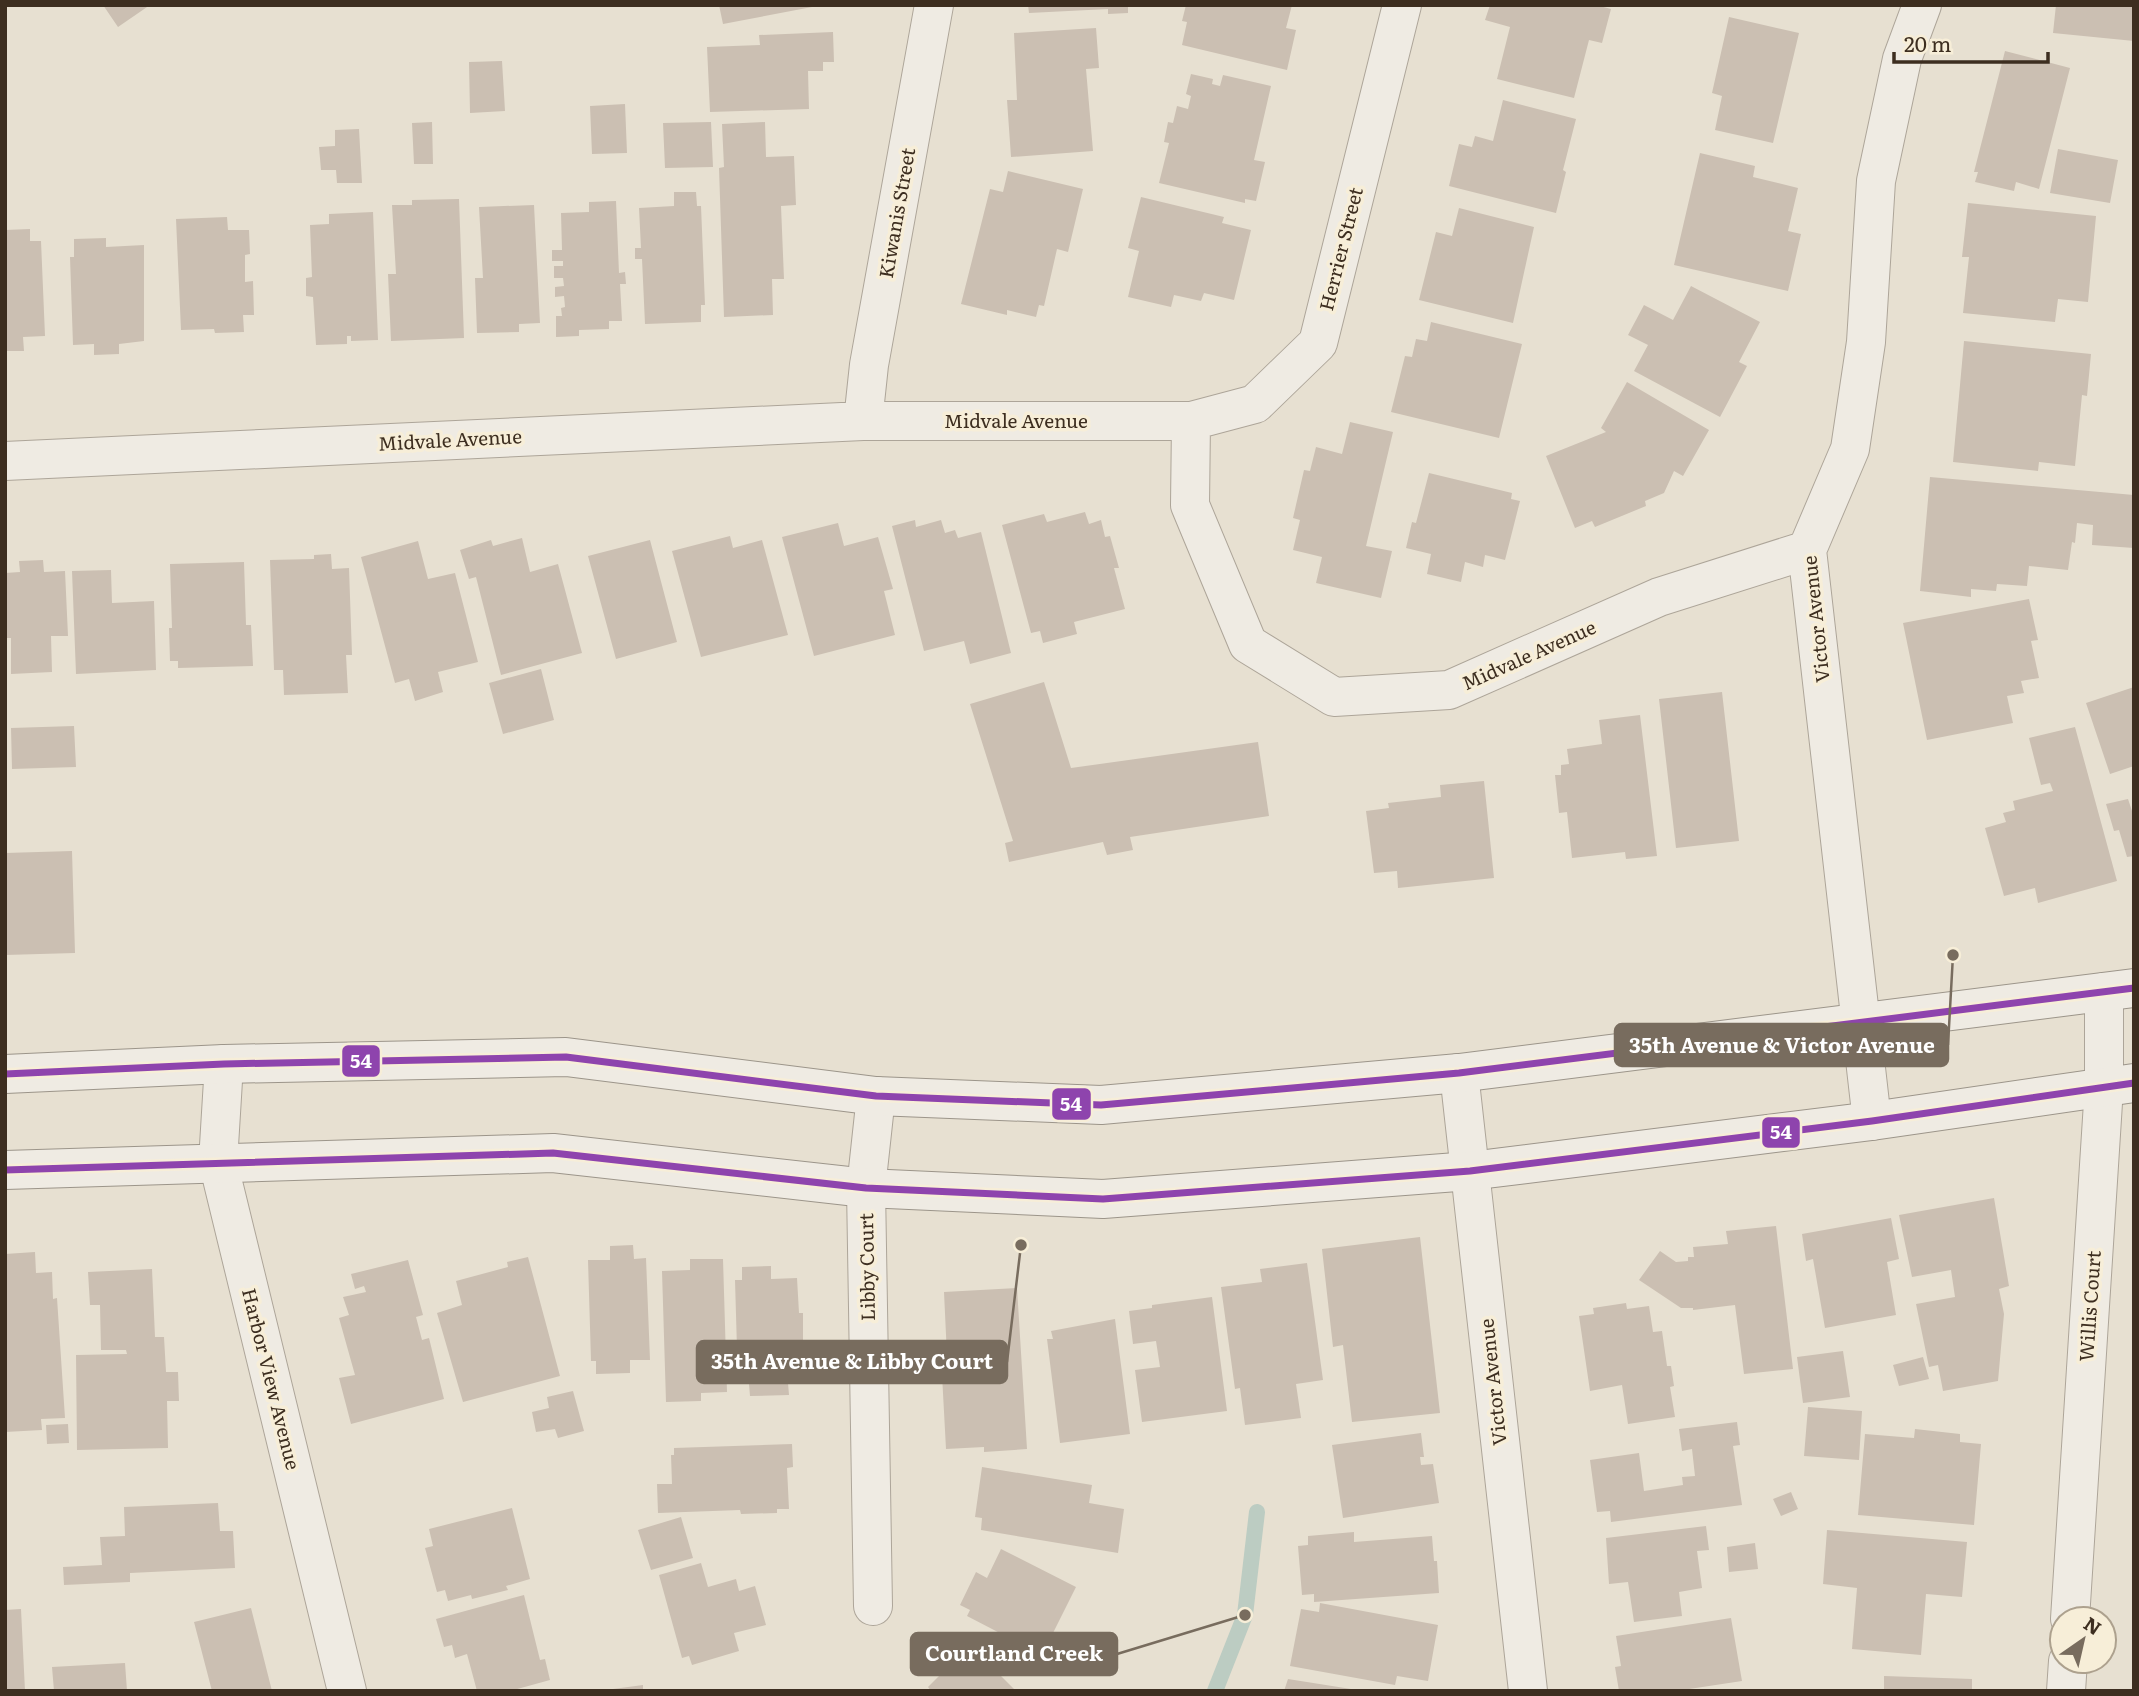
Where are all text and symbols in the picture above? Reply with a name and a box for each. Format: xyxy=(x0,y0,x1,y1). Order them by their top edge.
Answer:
scale bar xyxy=(1894,21,2048,65)
text: 20 m xyxy=(1904,27,1951,58)
street label: Kiwanis Street xyxy=(871,145,921,280)
street label: Herrier Street xyxy=(1311,184,1369,314)
street label: Midvale Avenue xyxy=(944,406,1088,434)
street label: Midvale Avenue xyxy=(377,421,523,457)
street label: Victor Avenue xyxy=(1794,554,1836,684)
street label: Midvale Avenue xyxy=(1457,612,1600,696)
callout: 35th Avenue & Victor Avenue xyxy=(1615,1024,1948,1066)
text: 35th Avenue & Victor Avenue xyxy=(1629,1028,1935,1059)
line badge: 54 xyxy=(341,1044,381,1078)
text: 54 xyxy=(350,1046,372,1074)
line badge: 54 xyxy=(1051,1087,1092,1121)
text: 54 xyxy=(1060,1089,1082,1117)
line badge: 54 xyxy=(1761,1116,1801,1149)
text: 54 xyxy=(1770,1117,1792,1145)
street label: Libby Court xyxy=(851,1212,881,1321)
street label: Willis Court xyxy=(2071,1249,2107,1362)
street label: Harbor View Avenue xyxy=(236,1285,308,1473)
street label: Victor Avenue xyxy=(1471,1317,1513,1447)
callout: 35th Avenue & Libby Court xyxy=(697,1341,1007,1383)
text: 35th Avenue & Libby Court xyxy=(711,1344,994,1375)
north arrow xyxy=(2048,1605,2118,1675)
text: N xyxy=(2079,1609,2108,1641)
callout: Courtland Creek xyxy=(911,1633,1117,1675)
text: Courtland Creek xyxy=(925,1636,1104,1667)

